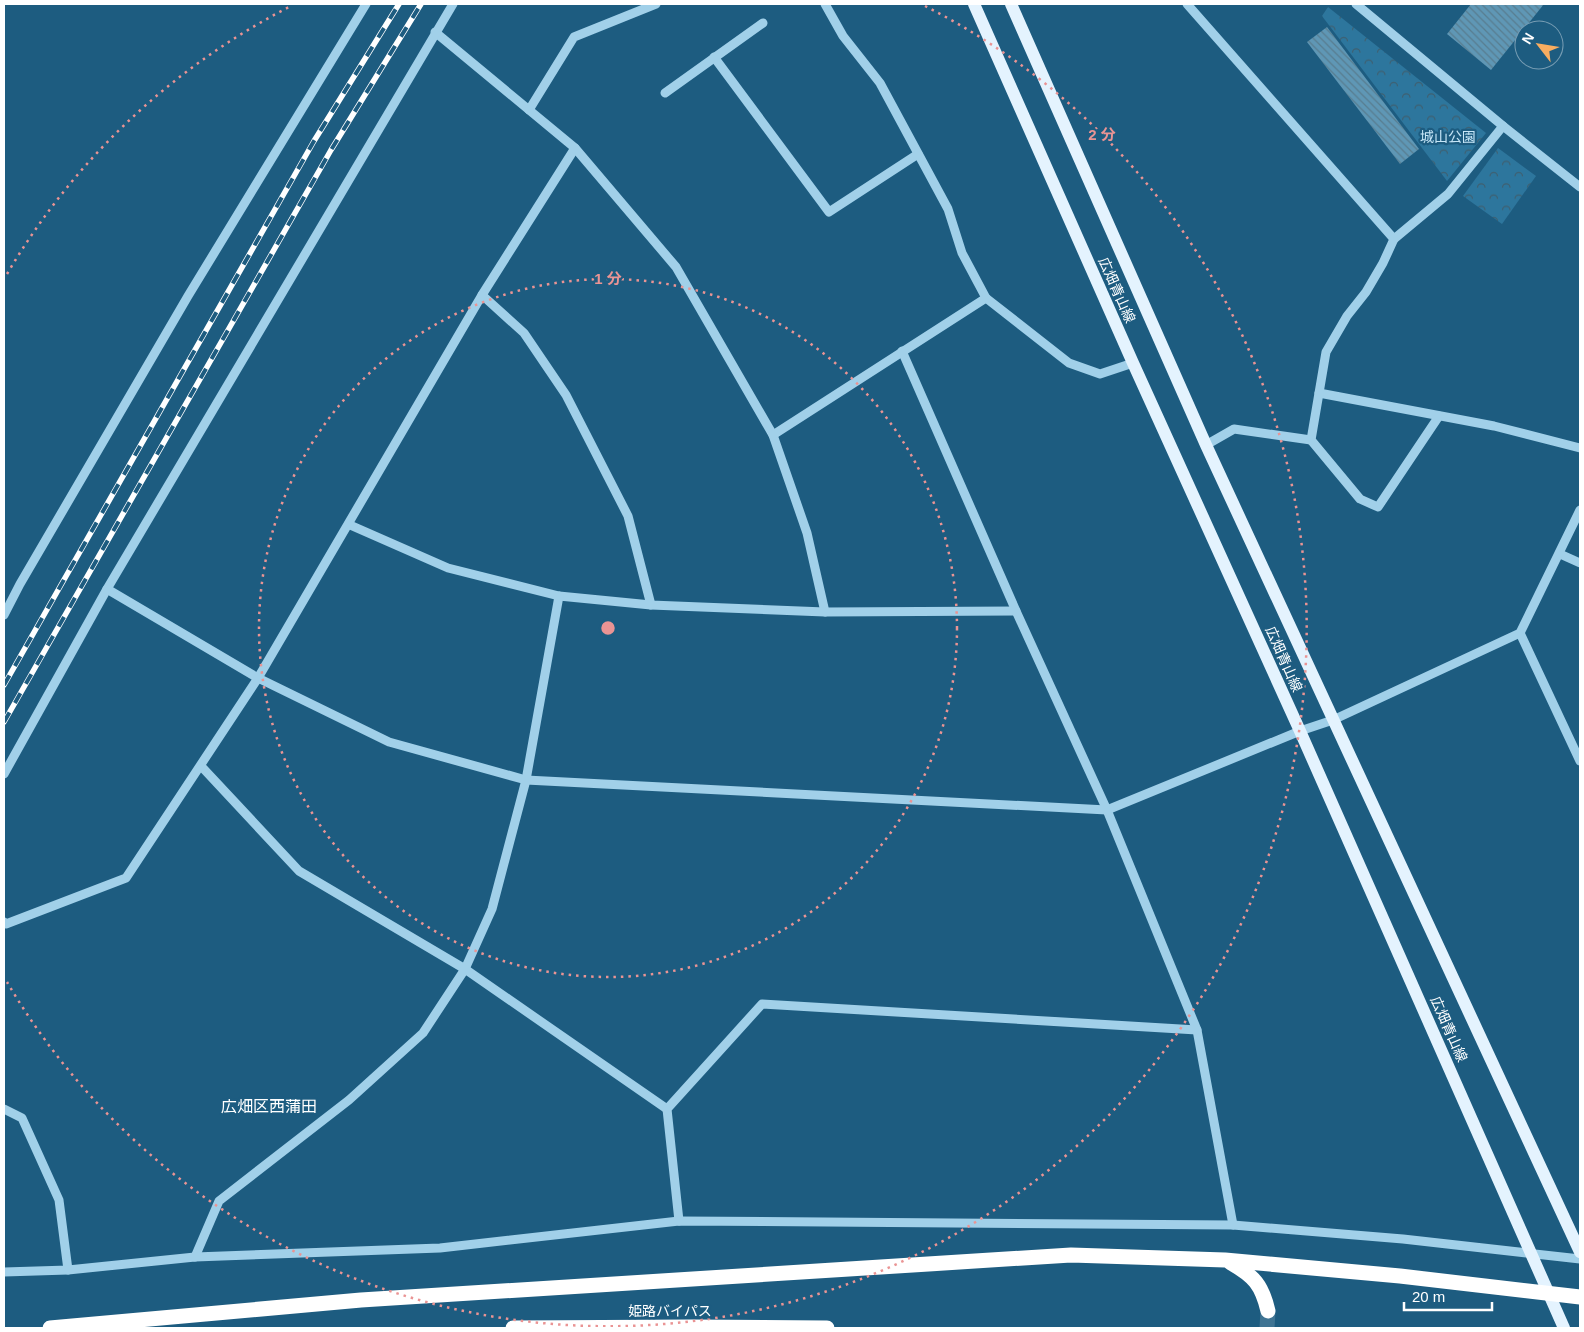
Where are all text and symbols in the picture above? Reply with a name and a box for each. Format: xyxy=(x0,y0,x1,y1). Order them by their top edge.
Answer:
north arrow xyxy=(1514,20,1564,70)
text: N xyxy=(1518,30,1537,47)
text: 2 分 xyxy=(1088,126,1116,143)
park label: 城山公園 xyxy=(1420,129,1476,145)
street label: 広畑青山線 xyxy=(1095,255,1139,325)
text: 1 分 xyxy=(594,270,622,287)
centre of rings xyxy=(599,619,617,637)
street label: 広畑青山線 xyxy=(1262,624,1306,694)
street label: 広畑青山線 xyxy=(1427,994,1471,1064)
district label: 広畑区西蒲田 xyxy=(221,1098,317,1115)
scale bar xyxy=(1404,1280,1492,1312)
text: 20 m xyxy=(1412,1288,1445,1305)
street label: 姫路バイパス xyxy=(628,1303,712,1319)

